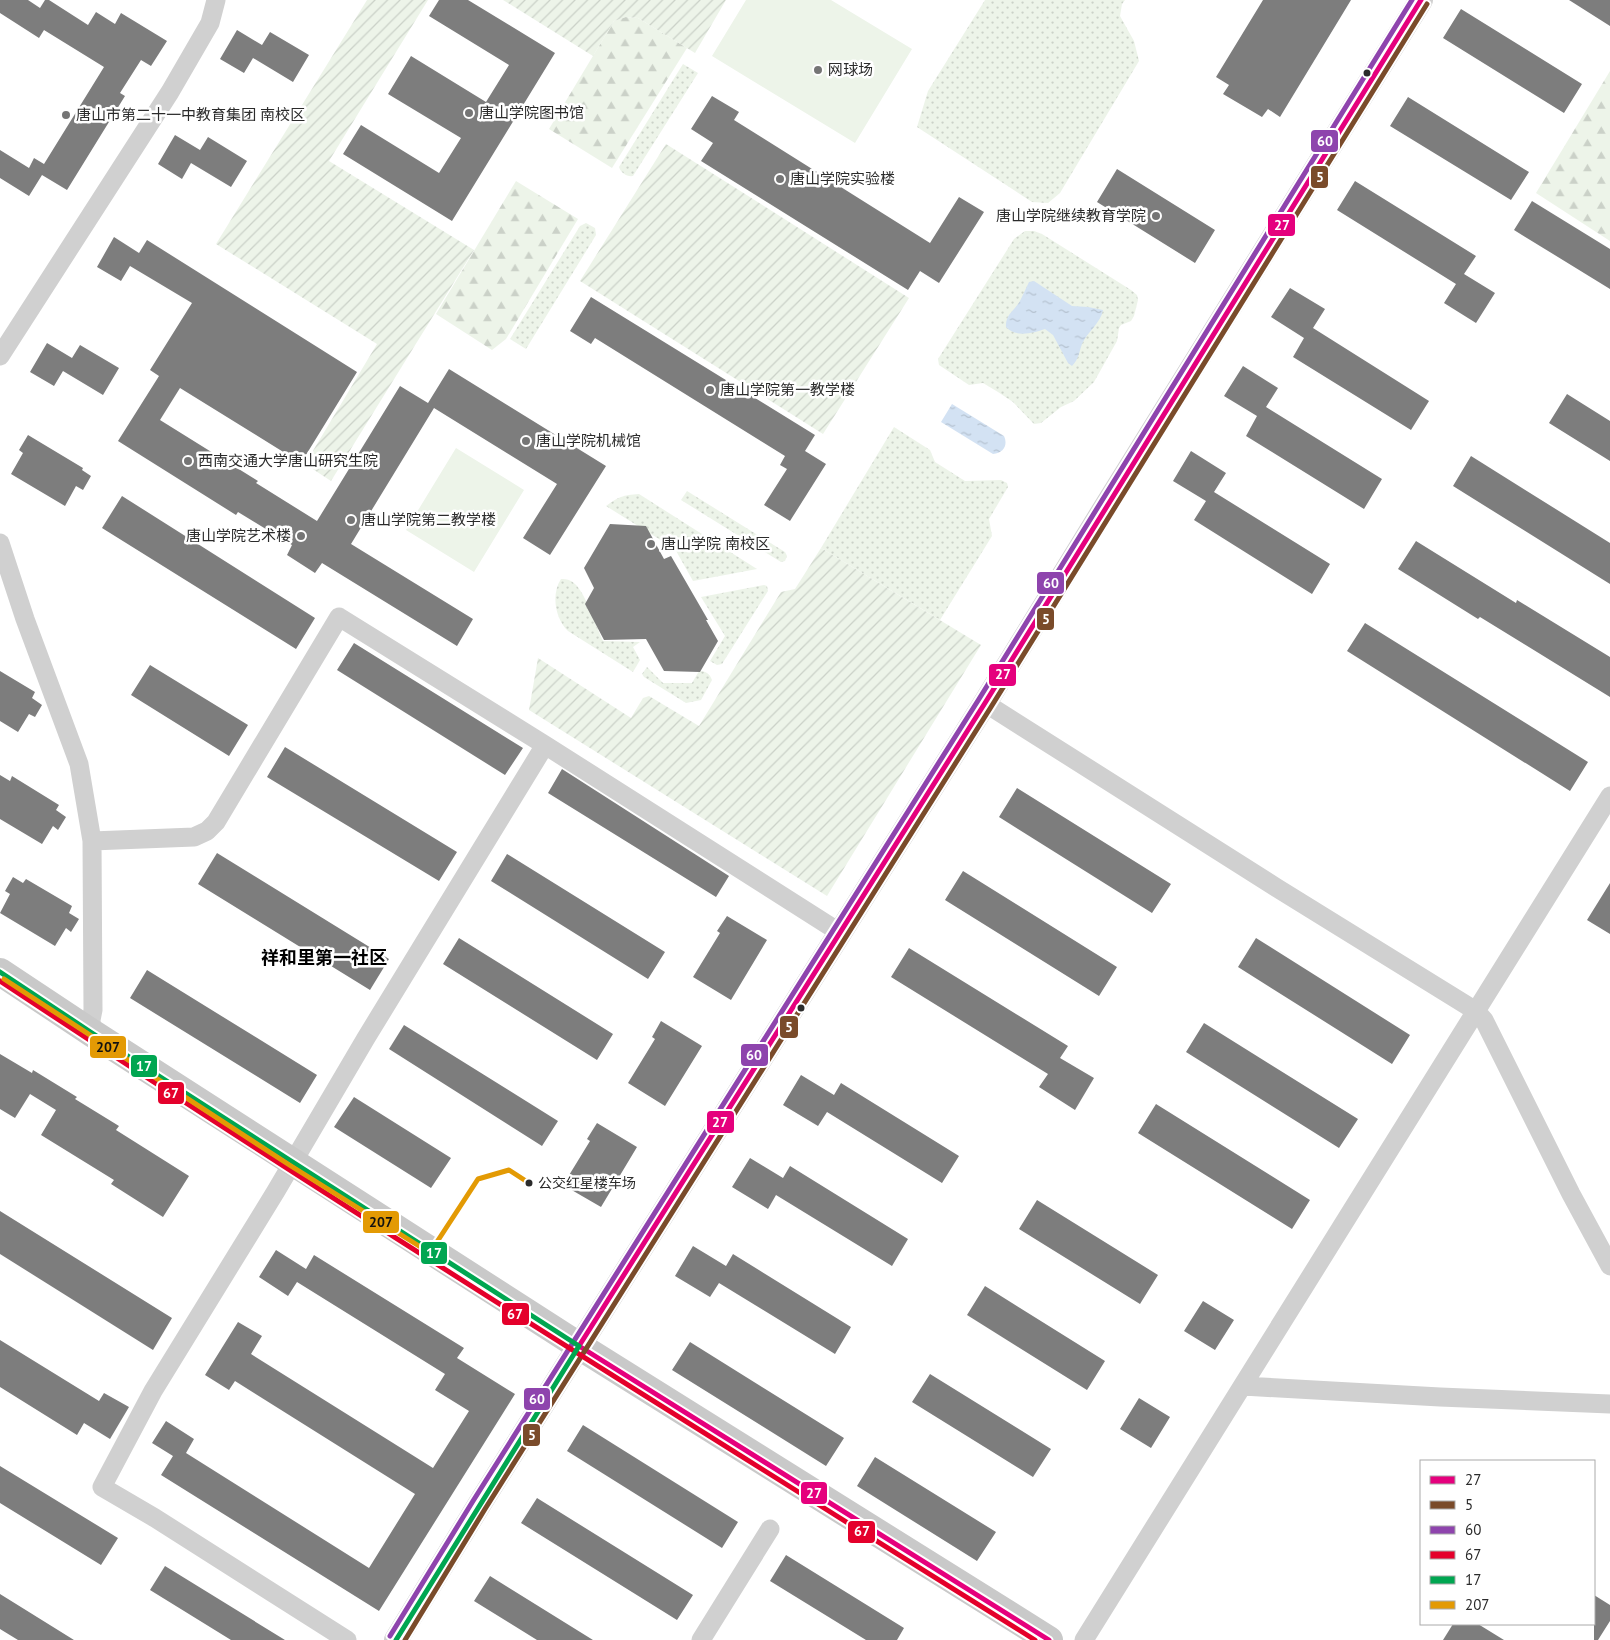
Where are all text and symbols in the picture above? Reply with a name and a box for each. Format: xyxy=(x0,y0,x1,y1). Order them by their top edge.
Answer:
place label: 网球场 xyxy=(828,60,873,79)
marker: 网球场 xyxy=(812,64,824,76)
unlabelled marker xyxy=(1362,68,1372,78)
place label: 唐山学院图书馆 xyxy=(479,103,584,122)
place label: 唐山市第二十一中教育集团 南校区 xyxy=(76,105,305,124)
marker: 唐山学院图书馆 xyxy=(463,107,475,119)
marker: 唐山市第二十一中教育集团 南校区 xyxy=(60,109,72,121)
line badge: 60 xyxy=(1310,129,1339,153)
text: 60 xyxy=(1317,132,1333,150)
line badge: 5 xyxy=(1310,165,1329,189)
text: 5 xyxy=(1316,168,1324,186)
place label: 唐山学院实验楼 xyxy=(790,169,895,188)
marker: 唐山学院实验楼 xyxy=(774,173,786,185)
place label: 唐山学院继续教育学院 xyxy=(996,206,1146,225)
marker: 唐山学院继续教育学院 xyxy=(1150,210,1162,222)
line badge: 27 xyxy=(1267,213,1296,237)
text: 27 xyxy=(1274,216,1290,234)
place label: 唐山学院第一教学楼 xyxy=(720,380,855,399)
marker: 唐山学院第一教学楼 xyxy=(704,384,716,396)
place label: 唐山学院机械馆 xyxy=(536,431,641,450)
marker: 唐山学院机械馆 xyxy=(520,435,532,447)
place label: 西南交通大学唐山研究生院 xyxy=(198,451,378,470)
marker: 西南交通大学唐山研究生院 xyxy=(182,455,194,467)
place label: 唐山学院第二教学楼 xyxy=(361,510,496,529)
marker: 唐山学院第二教学楼 xyxy=(345,514,357,526)
place label: 唐山学院艺术楼 xyxy=(186,526,291,545)
marker: 唐山学院艺术楼 xyxy=(295,530,307,542)
place label: 唐山学院 南校区 xyxy=(661,534,770,553)
marker: 唐山学院 南校区 xyxy=(645,538,657,550)
line badge: 60 xyxy=(1036,571,1065,595)
text: 60 xyxy=(1043,574,1059,592)
line badge: 5 xyxy=(1036,607,1055,631)
text: 5 xyxy=(1042,610,1050,628)
line badge: 27 xyxy=(988,663,1017,687)
text: 27 xyxy=(995,665,1011,683)
district label: 祥和里第一社区 xyxy=(261,946,387,969)
unlabelled marker xyxy=(796,1003,806,1013)
line badge: 5 xyxy=(779,1015,799,1039)
text: 5 xyxy=(785,1018,793,1036)
line badge: 207 xyxy=(89,1035,127,1059)
text: 207 xyxy=(96,1038,120,1056)
line badge: 60 xyxy=(740,1043,769,1067)
text: 60 xyxy=(746,1046,762,1064)
line badge: 17 xyxy=(130,1054,158,1078)
text: 17 xyxy=(136,1057,152,1075)
line badge: 67 xyxy=(157,1081,185,1105)
text: 67 xyxy=(163,1084,179,1102)
line badge: 27 xyxy=(706,1110,735,1134)
text: 27 xyxy=(712,1113,728,1131)
place label: 公交红星楼车场 xyxy=(538,1174,636,1192)
marker: 公交红星楼车场 xyxy=(524,1178,534,1188)
line badge: 207 xyxy=(362,1210,400,1234)
text: 207 xyxy=(369,1213,393,1231)
line badge: 17 xyxy=(420,1241,448,1265)
text: 17 xyxy=(426,1244,442,1262)
line badge: 67 xyxy=(501,1302,530,1326)
text: 67 xyxy=(507,1305,523,1323)
line badge: 60 xyxy=(523,1387,551,1411)
text: 60 xyxy=(529,1390,545,1408)
line badge: 5 xyxy=(522,1423,541,1447)
text: 5 xyxy=(528,1426,536,1444)
legend xyxy=(1420,1460,1595,1625)
text: 27 xyxy=(1465,1470,1481,1489)
line badge: 27 xyxy=(800,1481,828,1505)
text: 27 xyxy=(806,1484,822,1502)
text: 5 xyxy=(1465,1495,1473,1514)
line badge: 67 xyxy=(847,1520,876,1544)
text: 60 xyxy=(1465,1520,1481,1539)
text: 67 xyxy=(854,1522,870,1540)
text: 67 xyxy=(1465,1545,1481,1564)
text: 17 xyxy=(1465,1570,1481,1589)
text: 207 xyxy=(1465,1595,1490,1614)

